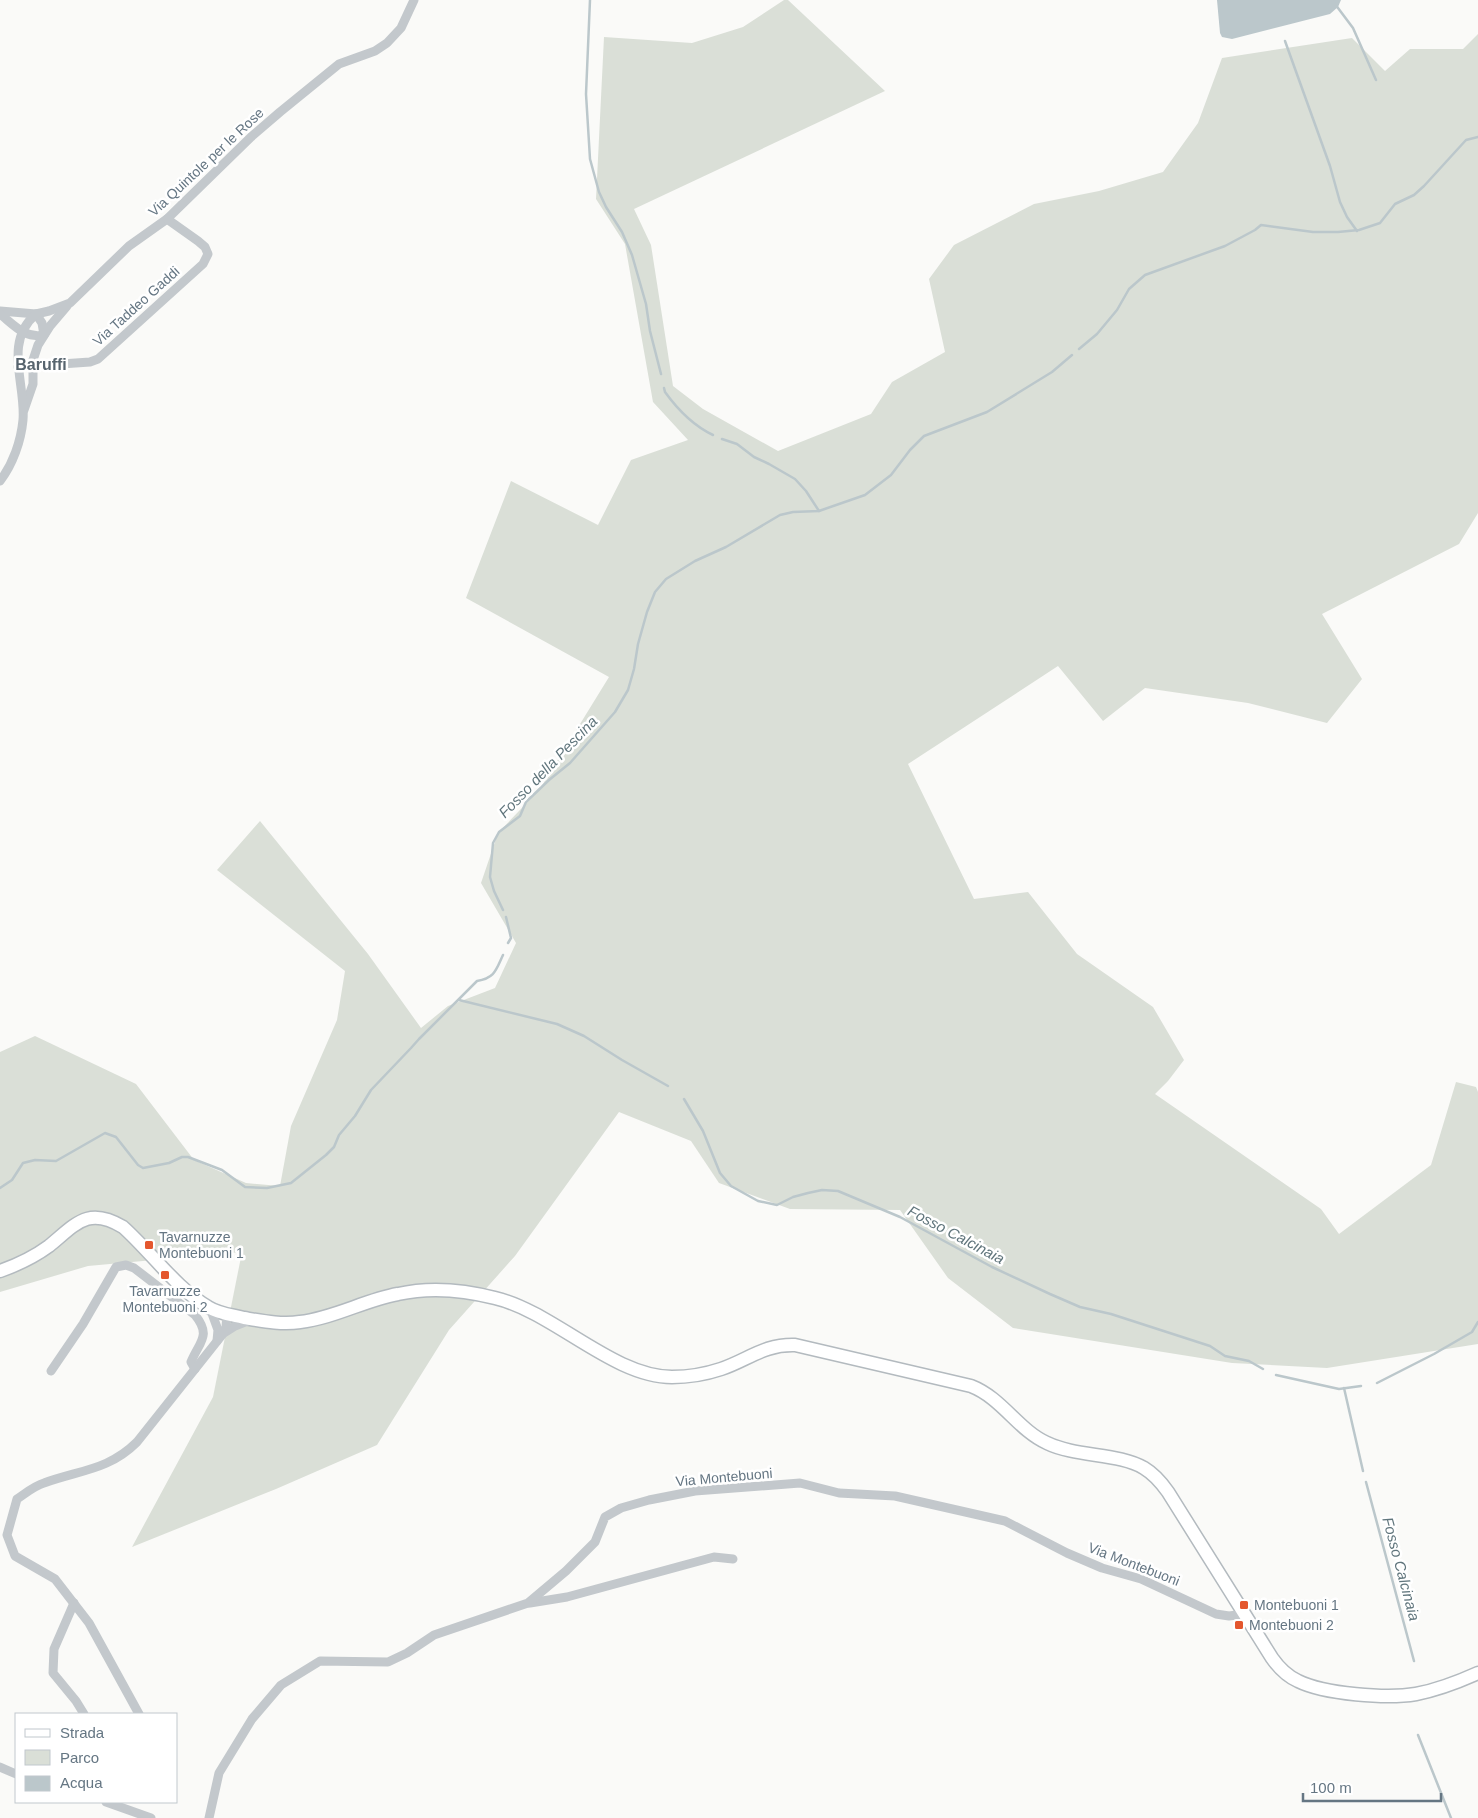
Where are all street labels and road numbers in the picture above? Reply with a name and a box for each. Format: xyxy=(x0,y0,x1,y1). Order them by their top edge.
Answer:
street label: Via Quintole per le Rose xyxy=(145,104,267,220)
street label: Via Taddeo Gaddi xyxy=(89,263,183,349)
street label: Via Montebuoni xyxy=(675,1465,773,1489)
street label: Via Montebuoni xyxy=(1086,1539,1182,1589)

